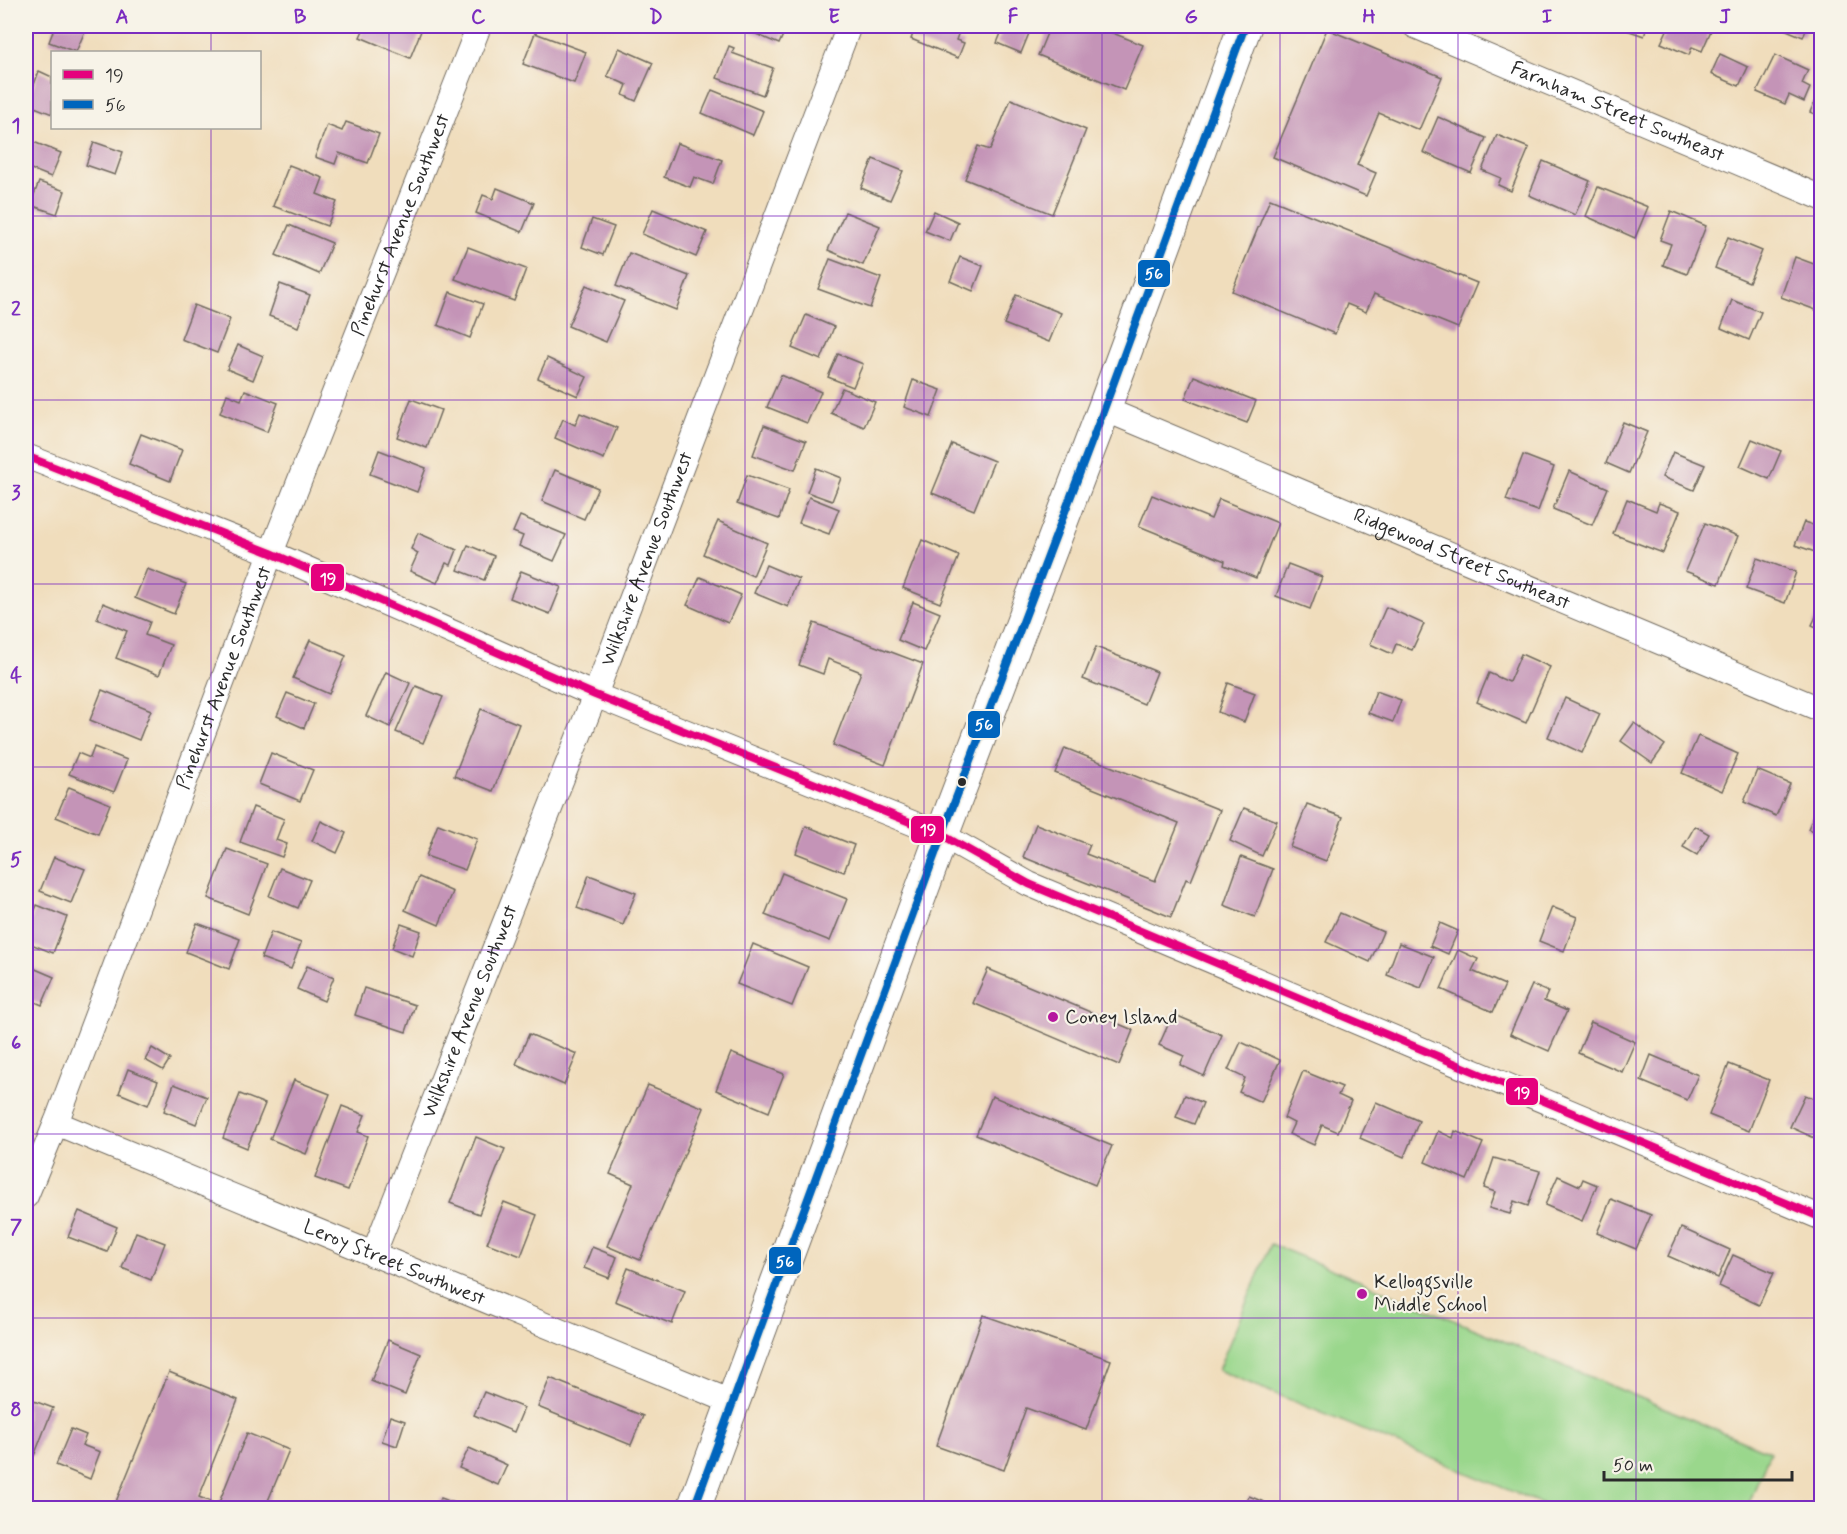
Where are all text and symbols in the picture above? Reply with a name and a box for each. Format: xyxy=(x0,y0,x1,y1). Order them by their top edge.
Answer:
text: A xyxy=(115,4,129,31)
text: B xyxy=(294,4,307,31)
text: C xyxy=(471,4,486,31)
text: D xyxy=(649,4,663,31)
text: E xyxy=(828,4,840,31)
text: F xyxy=(1008,4,1019,31)
text: G xyxy=(1184,4,1198,31)
text: H xyxy=(1362,4,1376,31)
text: I xyxy=(1542,4,1552,31)
text: J xyxy=(1719,4,1731,31)
legend xyxy=(51,51,261,129)
street label: Farnham Street Southeast xyxy=(1507,54,1729,169)
text: 19 xyxy=(105,64,124,88)
text: 56 xyxy=(105,94,126,118)
street label: Pinehurst Avenue Southwest xyxy=(344,109,457,340)
text: 1 xyxy=(12,113,20,140)
line badge: 56 xyxy=(1137,259,1171,288)
text: 56 xyxy=(1145,264,1163,285)
text: 2 xyxy=(11,296,21,323)
street label: Wilkshire Avenue Southwest xyxy=(594,448,700,670)
text: 3 xyxy=(11,480,21,507)
street label: Ridgewood Street Southeast xyxy=(1349,502,1574,616)
street label: Pinehurst Avenue Southwest xyxy=(170,562,279,793)
line badge: 19 xyxy=(310,563,345,592)
text: 19 xyxy=(320,569,336,590)
text: 4 xyxy=(10,663,22,690)
line badge: 56 xyxy=(967,710,1001,739)
text: 56 xyxy=(975,715,993,736)
unlabelled marker xyxy=(956,776,968,788)
line badge: 19 xyxy=(910,815,945,844)
text: 19 xyxy=(920,820,936,841)
text: 5 xyxy=(10,847,22,874)
street label: Wilkshire Avenue Southwest xyxy=(415,901,524,1122)
place label: Coney Island xyxy=(1065,1004,1178,1031)
marker: Coney Island xyxy=(1046,1010,1060,1024)
text: 6 xyxy=(11,1030,21,1057)
line badge: 19 xyxy=(1505,1077,1539,1106)
text: 19 xyxy=(1514,1083,1530,1104)
street label: Leroy Street Southwest xyxy=(299,1213,490,1312)
text: 7 xyxy=(10,1214,22,1241)
line badge: 56 xyxy=(768,1246,802,1275)
text: 56 xyxy=(776,1252,794,1273)
place label: Kelloggsville Middle School xyxy=(1374,1269,1487,1319)
marker: Kelloggsville Middle School xyxy=(1355,1287,1369,1301)
text: 8 xyxy=(10,1397,22,1424)
scale bar xyxy=(1604,1444,1792,1482)
text: 50 m xyxy=(1613,1454,1653,1478)

